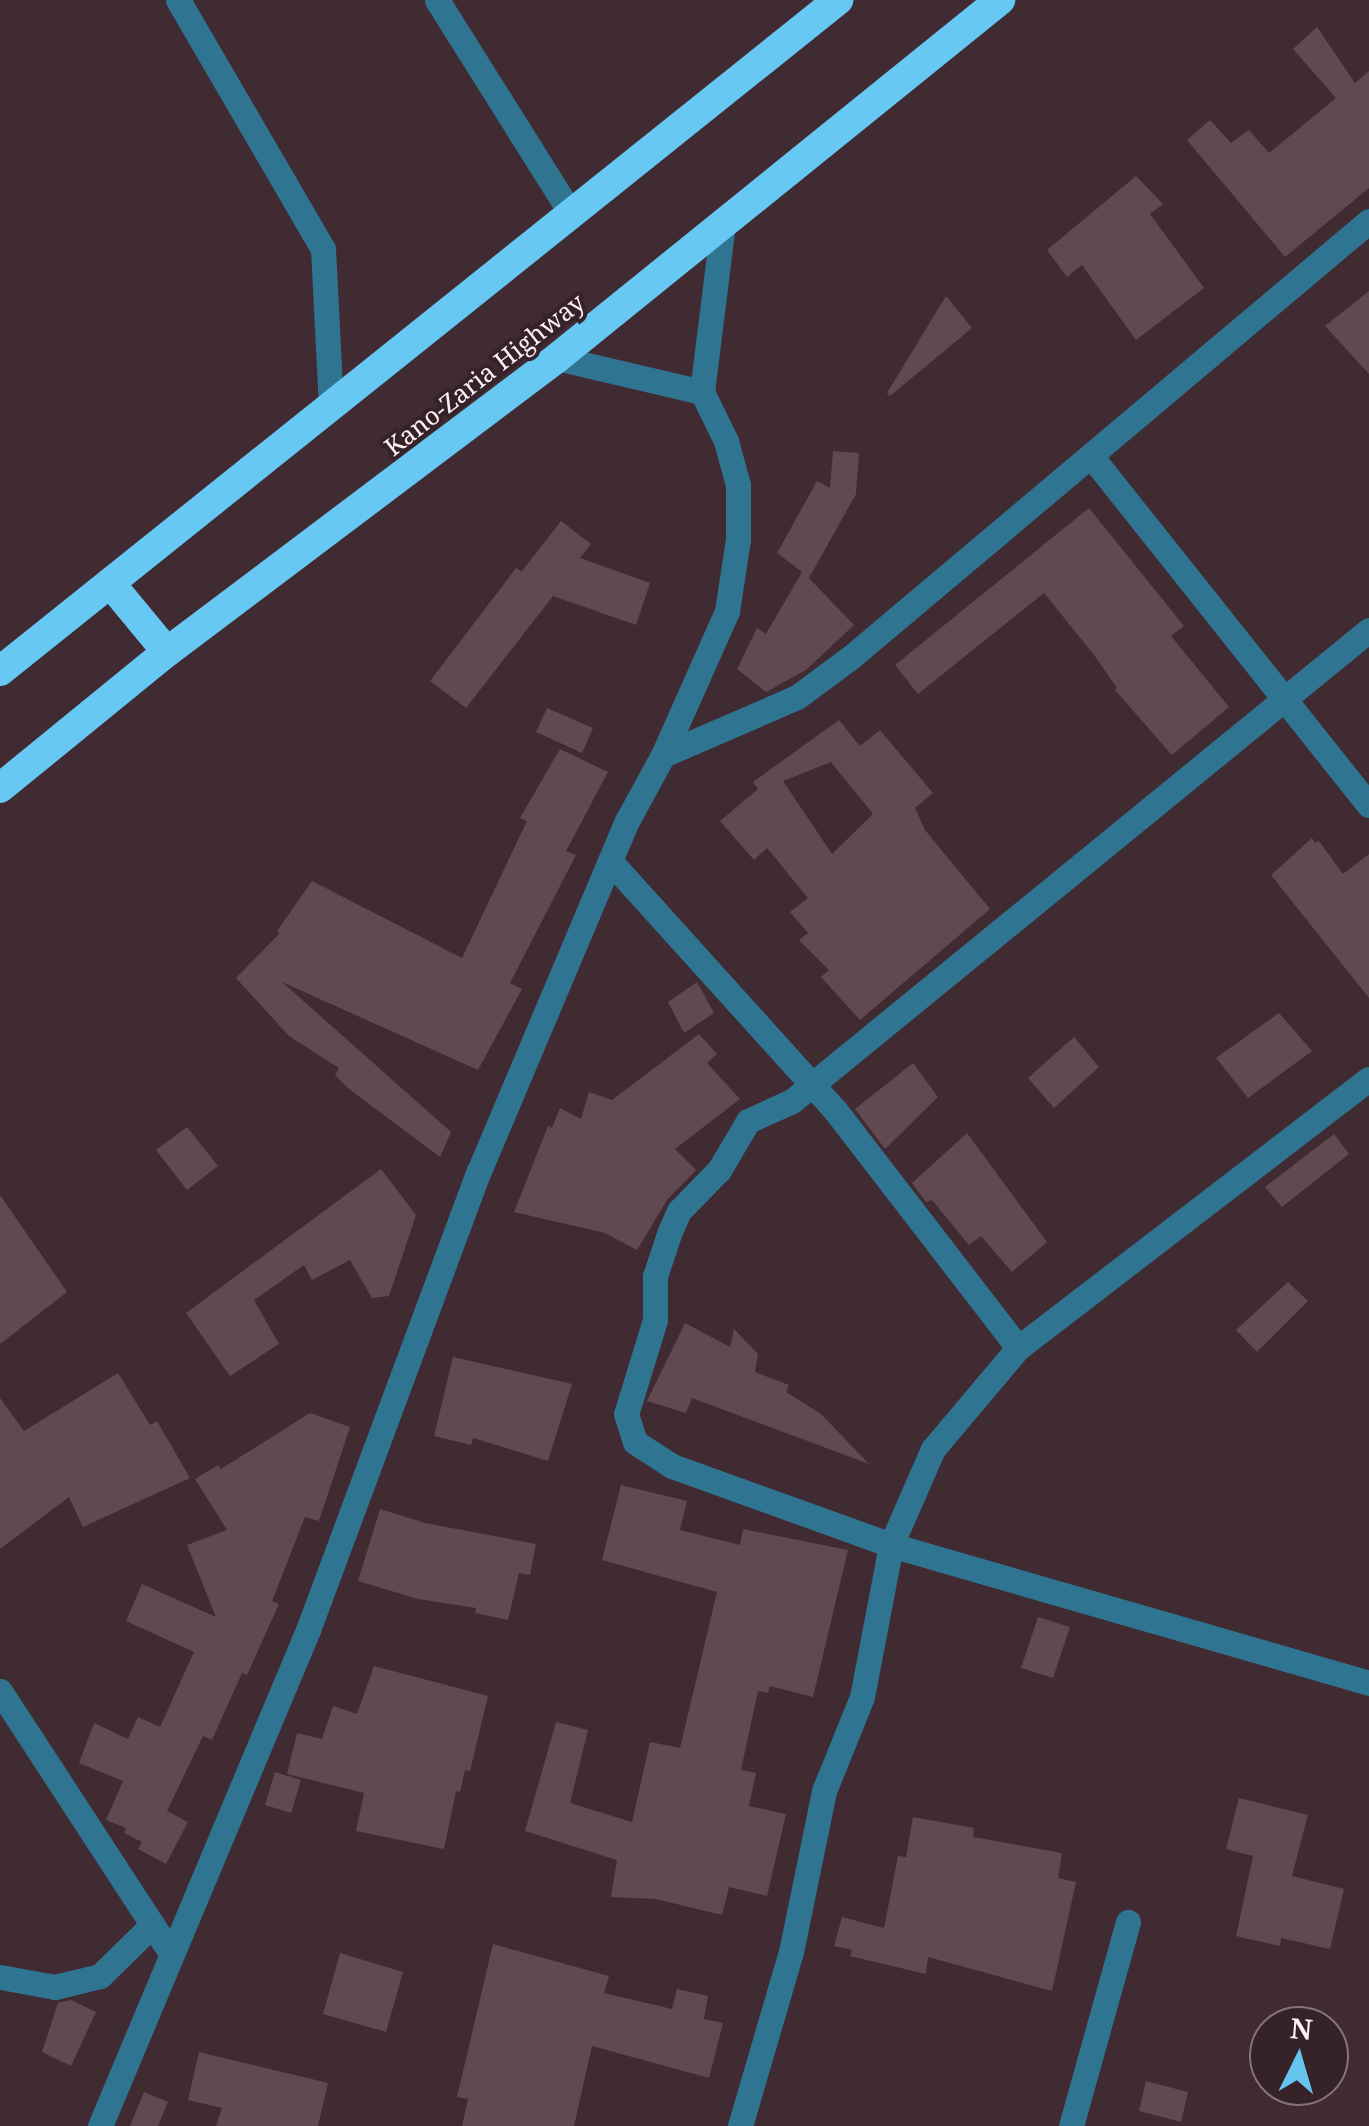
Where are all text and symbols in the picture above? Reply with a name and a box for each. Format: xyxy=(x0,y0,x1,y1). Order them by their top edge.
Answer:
street label: Kano-Zaria Highway xyxy=(378,287,590,461)
north arrow xyxy=(1249,2006,1349,2106)
text: N xyxy=(1289,2008,1314,2048)

